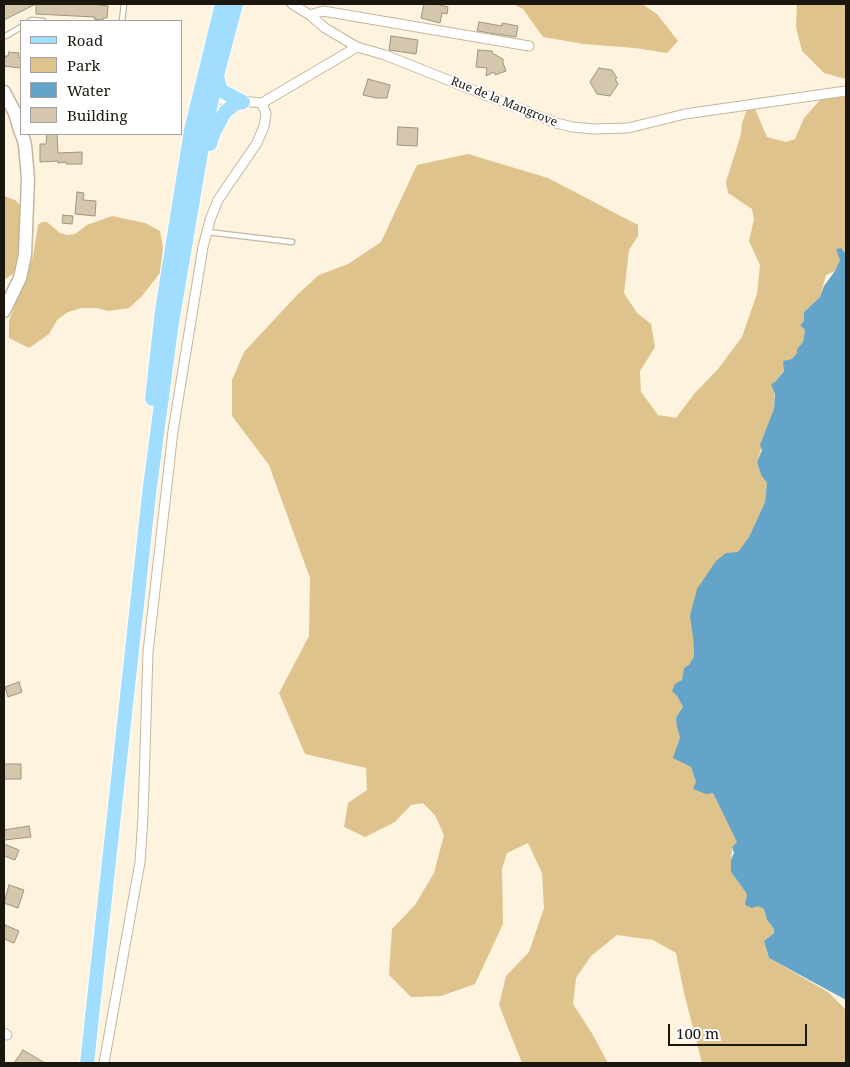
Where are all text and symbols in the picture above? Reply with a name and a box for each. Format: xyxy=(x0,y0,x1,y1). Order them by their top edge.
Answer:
legend xyxy=(20,20,182,135)
text: Road xyxy=(67,30,103,50)
text: Park xyxy=(67,55,100,75)
street label: Rue de la Mangrove xyxy=(449,74,559,130)
text: Water xyxy=(67,80,110,100)
text: Building xyxy=(67,105,128,125)
scale bar xyxy=(670,1014,809,1046)
text: 100 m xyxy=(676,1023,719,1043)

